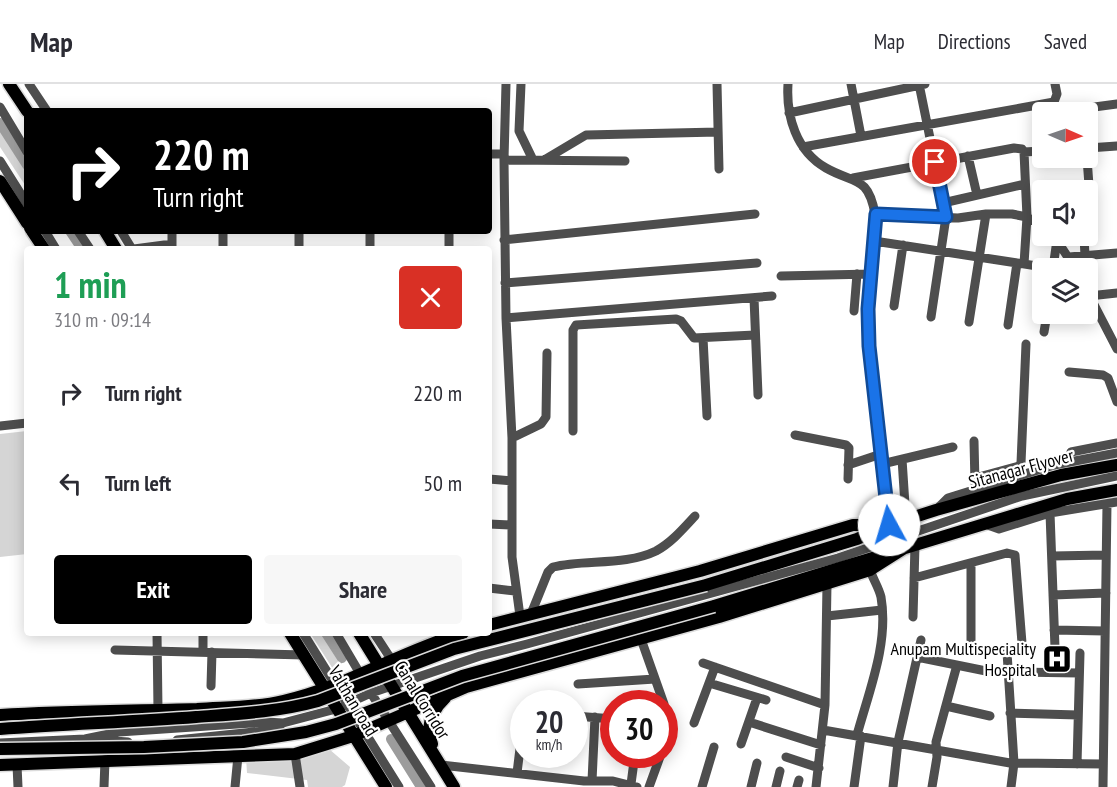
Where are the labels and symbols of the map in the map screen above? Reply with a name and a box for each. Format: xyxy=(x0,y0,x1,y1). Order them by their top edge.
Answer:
north arrow xyxy=(1032,102,1098,168)
pin xyxy=(909,136,960,187)
street label: Sitanagar Flyover xyxy=(966,443,1076,494)
position arrow xyxy=(857,493,921,557)
place label: Anupam Multispeciality Hospital xyxy=(890,637,1037,681)
hospital icon: Anupam Multispeciality Hospital xyxy=(1041,643,1073,675)
street label: Canal Corridor xyxy=(389,656,456,743)
street label: Valthan road xyxy=(323,660,383,740)
speed limit sign: 30 xyxy=(600,690,678,768)

